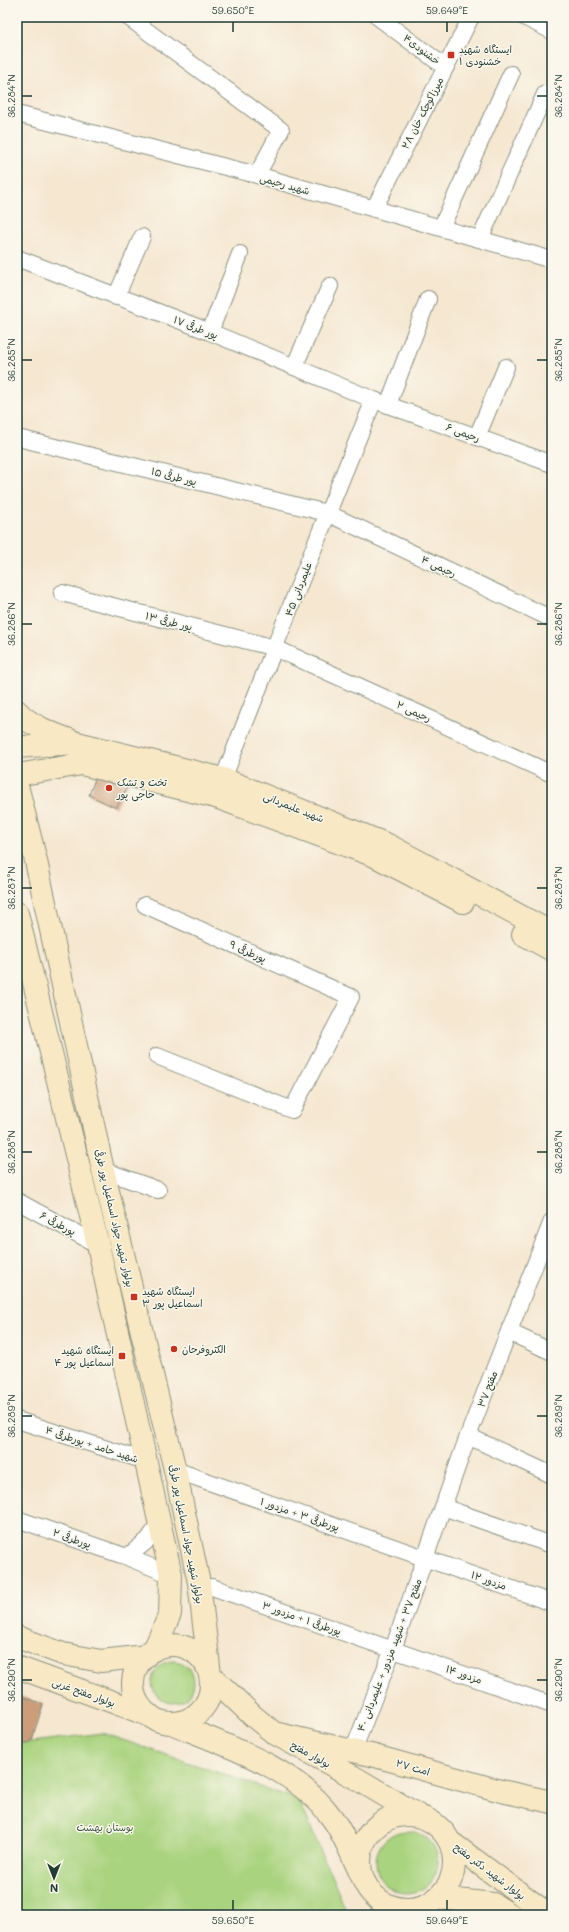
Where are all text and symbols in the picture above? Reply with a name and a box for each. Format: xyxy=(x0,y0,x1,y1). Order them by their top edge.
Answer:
text: 59.650°E xyxy=(212,3,254,17)
text: 59.649°E xyxy=(426,3,468,17)
street label: خشنودی۴ xyxy=(400,31,443,68)
place label: ایستگاه شهید خشنودی ۱ xyxy=(459,42,512,69)
marker: ایستگاه شهید خشنودی ۱ xyxy=(446,50,456,60)
text: 36.284°N xyxy=(4,74,18,118)
street label: میرزاکوچک خان ۲۸ xyxy=(398,74,447,152)
text: 36.284°N xyxy=(551,74,565,118)
street label: شهید رحیمی xyxy=(258,170,312,199)
street label: پور طرقی ۱۷ xyxy=(172,312,220,342)
text: 36.285°N xyxy=(4,338,18,382)
text: 36.285°N xyxy=(551,338,565,382)
street label: رحیمی ۶ xyxy=(444,419,482,446)
street label: پور طرقی ۱۵ xyxy=(150,464,198,488)
street label: رحیمی ۴ xyxy=(419,552,459,581)
street label: علیمردانی ۴۵ xyxy=(281,560,316,618)
text: 36.286°N xyxy=(4,602,18,646)
text: 36.286°N xyxy=(551,602,565,646)
street label: پور طرقی ۱۳ xyxy=(144,608,194,634)
street label: رحیمی ۲ xyxy=(394,697,434,726)
place label: تخت و تشک حاجی پور xyxy=(116,775,167,802)
marker: تخت و تشک حاجی پور xyxy=(104,783,114,793)
street label: شهید علیمردانی xyxy=(261,789,327,826)
text: 36.287°N xyxy=(4,866,18,910)
text: 36.287°N xyxy=(551,866,565,910)
street label: پورطرقی ۹ xyxy=(227,937,269,966)
text: 36.288°N xyxy=(4,1130,18,1174)
text: 36.288°N xyxy=(551,1130,565,1174)
street label: بولوار شهید جواد اسماعیل پور طرقی xyxy=(91,1147,138,1289)
street label: پورطرقی ۶ xyxy=(37,1208,79,1239)
place label: ایستگاه شهید اسماعیل پور ۳ xyxy=(142,1284,202,1310)
marker: ایستگاه شهید اسماعیل پور ۳ xyxy=(129,1292,139,1302)
place label: الکتروفرحان xyxy=(182,1342,226,1356)
place label: ایستگاه شهید اسماعیل پور ۴ xyxy=(54,1343,114,1369)
marker: الکتروفرحان xyxy=(169,1344,179,1354)
marker: ایستگاه شهید اسماعیل پور ۴ xyxy=(117,1351,127,1361)
street label: مفتح ۳۷ xyxy=(474,1369,501,1410)
text: 36.289°N xyxy=(4,1394,18,1438)
text: 36.289°N xyxy=(551,1394,565,1438)
street label: شهید حامد + پورطرقی ۴ xyxy=(43,1422,141,1467)
street label: بولوار شهید جواد اسماعیل پور طرقی xyxy=(166,1463,207,1605)
street label: پورطرقی ۳ + مزدور ۱ xyxy=(258,1494,342,1535)
street label: پورطرقی ۲ xyxy=(51,1525,93,1552)
street label: مزدور ۱۲ xyxy=(469,1567,509,1593)
street label: مفتح ۳۷ + شهید مزدور + علیمردانی ۴۰ xyxy=(353,1576,426,1734)
street label: پورطرقی ۱ + مزدور ۳ xyxy=(260,1598,344,1639)
text: 36.290°N xyxy=(4,1658,18,1702)
text: 36.290°N xyxy=(551,1658,565,1702)
street label: مزدور ۱۴ xyxy=(444,1661,484,1687)
street label: بولوار مفتح غربی xyxy=(50,1674,118,1711)
street label: بولوار مفتح xyxy=(288,1737,334,1772)
street label: امت ۲۷ xyxy=(394,1755,432,1779)
park label: بوستان بهشت xyxy=(77,1820,134,1834)
street label: بولوار شهید دکتر مفتح xyxy=(451,1839,529,1903)
north arrow xyxy=(34,1858,74,1898)
text: N xyxy=(50,1881,58,1896)
text: 59.650°E xyxy=(212,1913,254,1927)
text: 59.649°E xyxy=(426,1913,468,1927)

